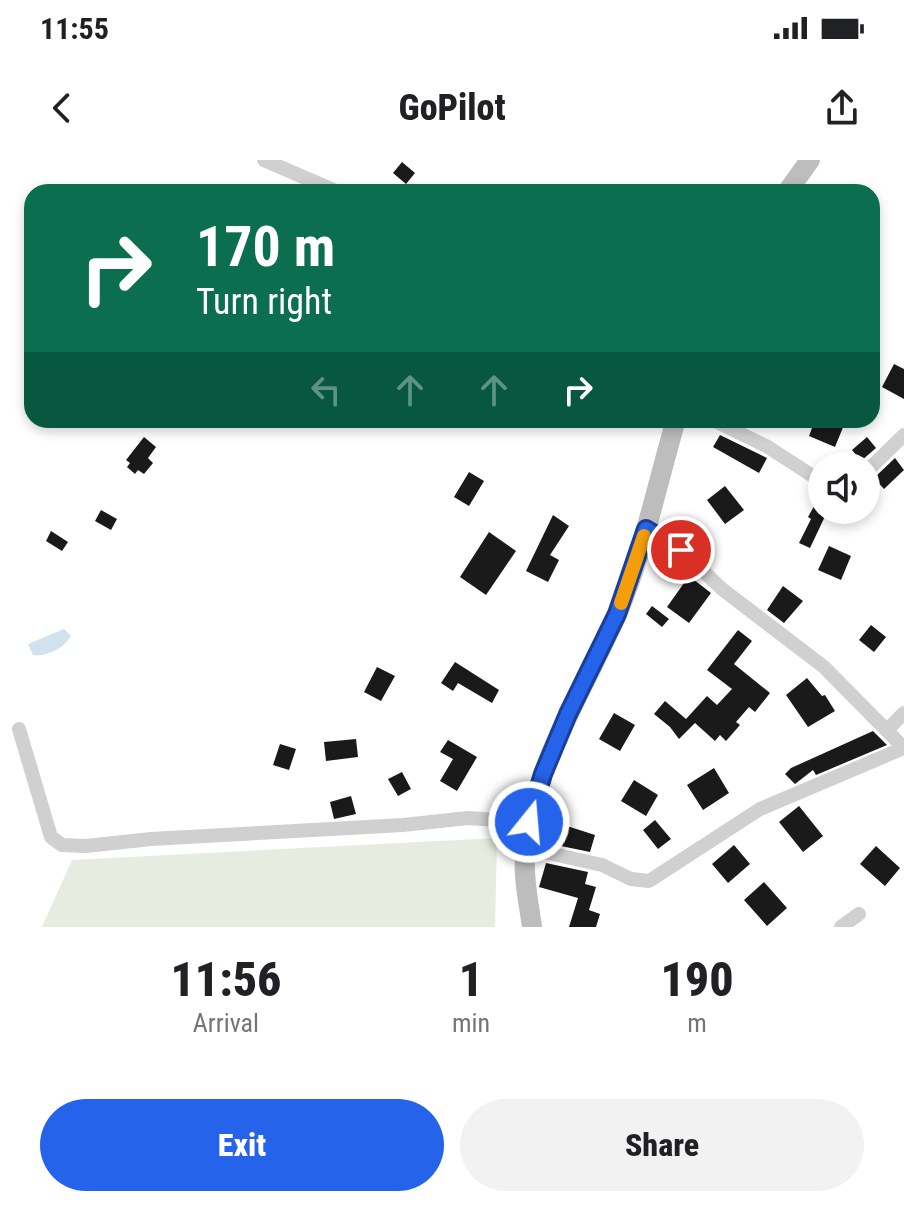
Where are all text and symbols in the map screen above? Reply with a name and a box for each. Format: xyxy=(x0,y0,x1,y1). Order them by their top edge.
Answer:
text: 11:55 xyxy=(40,11,109,46)
icon: back xyxy=(40,86,84,130)
icon: share xyxy=(820,86,864,130)
text: GoPilot xyxy=(398,87,506,129)
text: 170 m xyxy=(196,214,335,280)
icon: right xyxy=(64,216,168,320)
text: Turn right xyxy=(196,281,332,323)
icon: left xyxy=(304,368,348,412)
icon: ahead xyxy=(388,368,432,412)
icon: ahead xyxy=(472,368,516,412)
icon: right xyxy=(556,368,600,412)
map controls xyxy=(808,452,880,524)
button: sound xyxy=(808,452,880,524)
pin xyxy=(647,516,715,584)
icon: arrive xyxy=(659,528,703,572)
position arrow xyxy=(487,780,571,864)
text: 11:56 xyxy=(170,951,282,1008)
text: 1 xyxy=(459,951,483,1008)
text: 190 xyxy=(660,951,734,1008)
text: Arrival xyxy=(193,1008,259,1038)
text: min xyxy=(452,1008,490,1038)
text: m xyxy=(687,1008,707,1038)
button: Exit xyxy=(40,1099,444,1191)
button: Share xyxy=(460,1099,864,1191)

